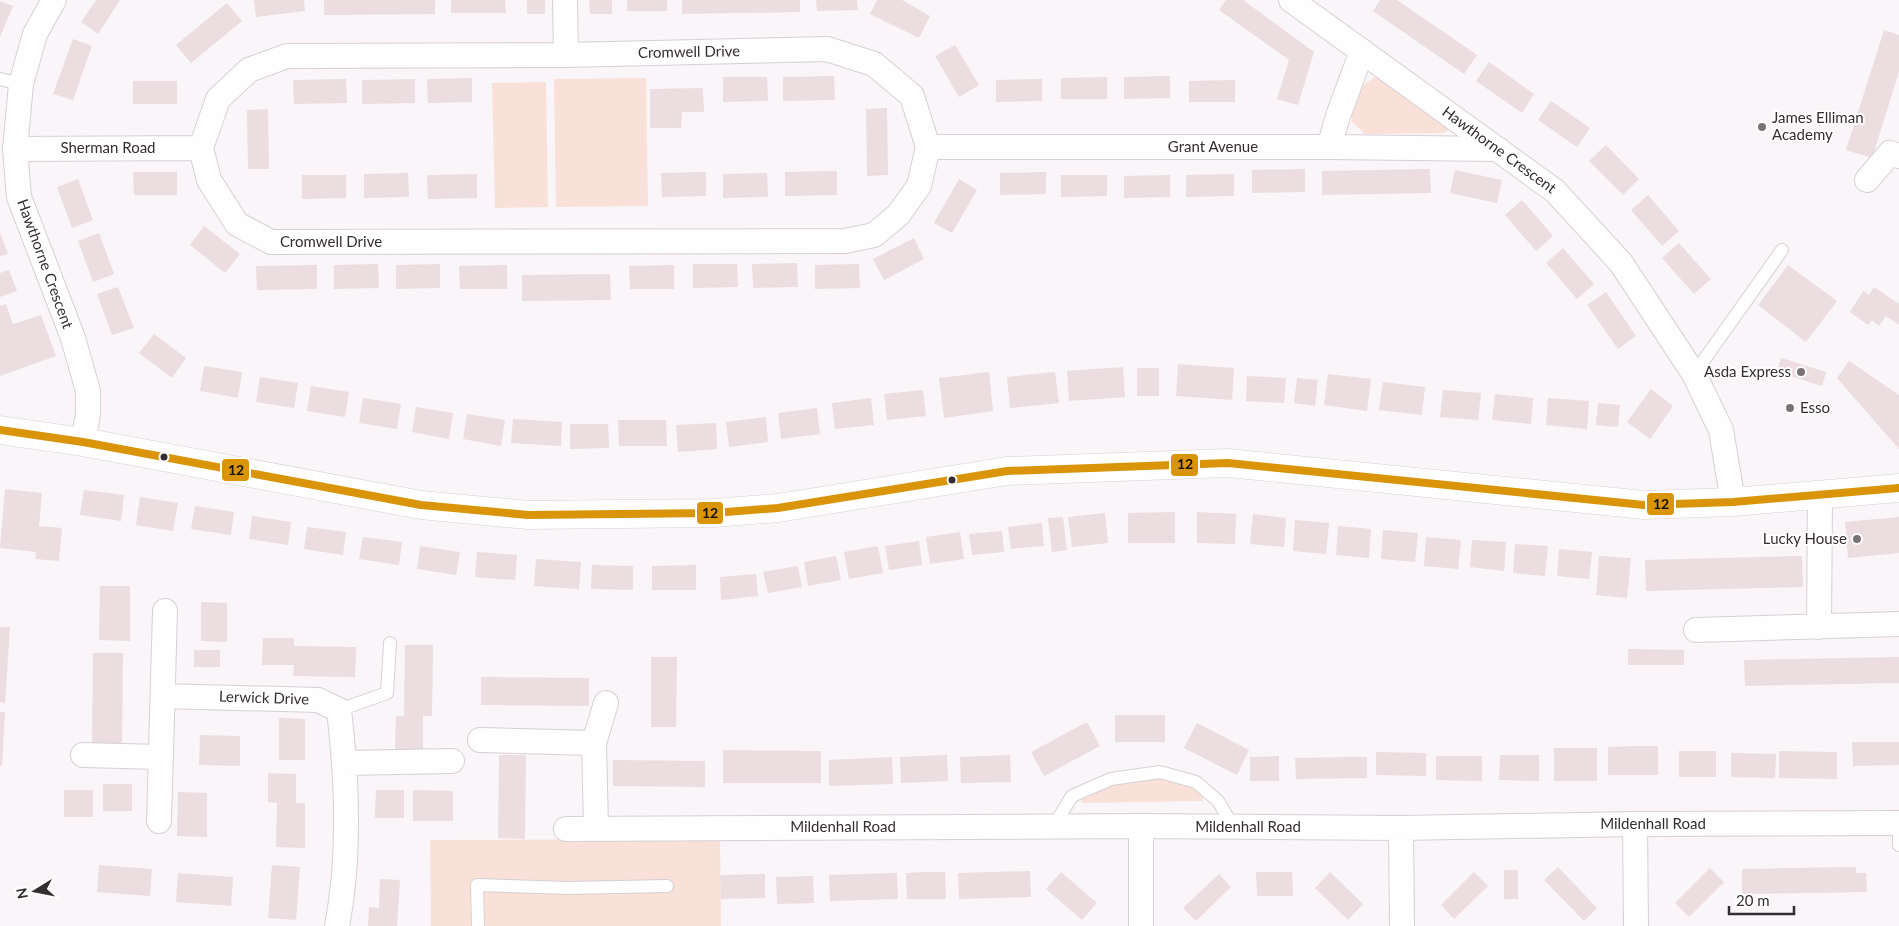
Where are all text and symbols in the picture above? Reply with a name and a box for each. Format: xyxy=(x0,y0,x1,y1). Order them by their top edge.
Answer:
street label: Cromwell Drive xyxy=(638,41,740,61)
street label: Hawthorne Crescent xyxy=(1439,102,1561,197)
place label: James Elliman Academy xyxy=(1772,108,1864,143)
marker: James Elliman Academy xyxy=(1756,121,1768,133)
street label: Grant Avenue xyxy=(1168,137,1258,155)
street label: Sherman Road xyxy=(60,138,156,156)
street label: Hawthorne Crescent xyxy=(14,196,78,331)
street label: Cromwell Drive xyxy=(280,232,382,250)
place label: Asda Express xyxy=(1704,362,1791,380)
marker: Asda Express xyxy=(1795,366,1807,378)
place label: Esso xyxy=(1800,398,1830,416)
marker: Esso xyxy=(1784,402,1796,414)
unlabelled marker xyxy=(159,452,169,462)
line badge: 12 xyxy=(1170,453,1199,477)
text: 12 xyxy=(1177,455,1193,472)
line badge: 12 xyxy=(221,458,250,482)
text: 12 xyxy=(228,461,244,478)
unlabelled marker xyxy=(947,475,957,485)
line badge: 12 xyxy=(1646,492,1675,516)
text: 12 xyxy=(1653,495,1669,512)
line badge: 12 xyxy=(696,501,724,525)
text: 12 xyxy=(702,504,718,521)
place label: Lucky House xyxy=(1763,529,1847,547)
marker: Lucky House xyxy=(1851,533,1863,545)
street label: Lerwick Drive xyxy=(219,686,310,708)
street label: Mildenhall Road xyxy=(1600,814,1706,832)
street label: Mildenhall Road xyxy=(790,817,896,835)
street label: Mildenhall Road xyxy=(1195,817,1301,835)
north arrow xyxy=(10,866,60,916)
scale bar xyxy=(1729,884,1794,916)
text: N xyxy=(12,887,31,900)
text: 20 m xyxy=(1736,891,1770,909)

